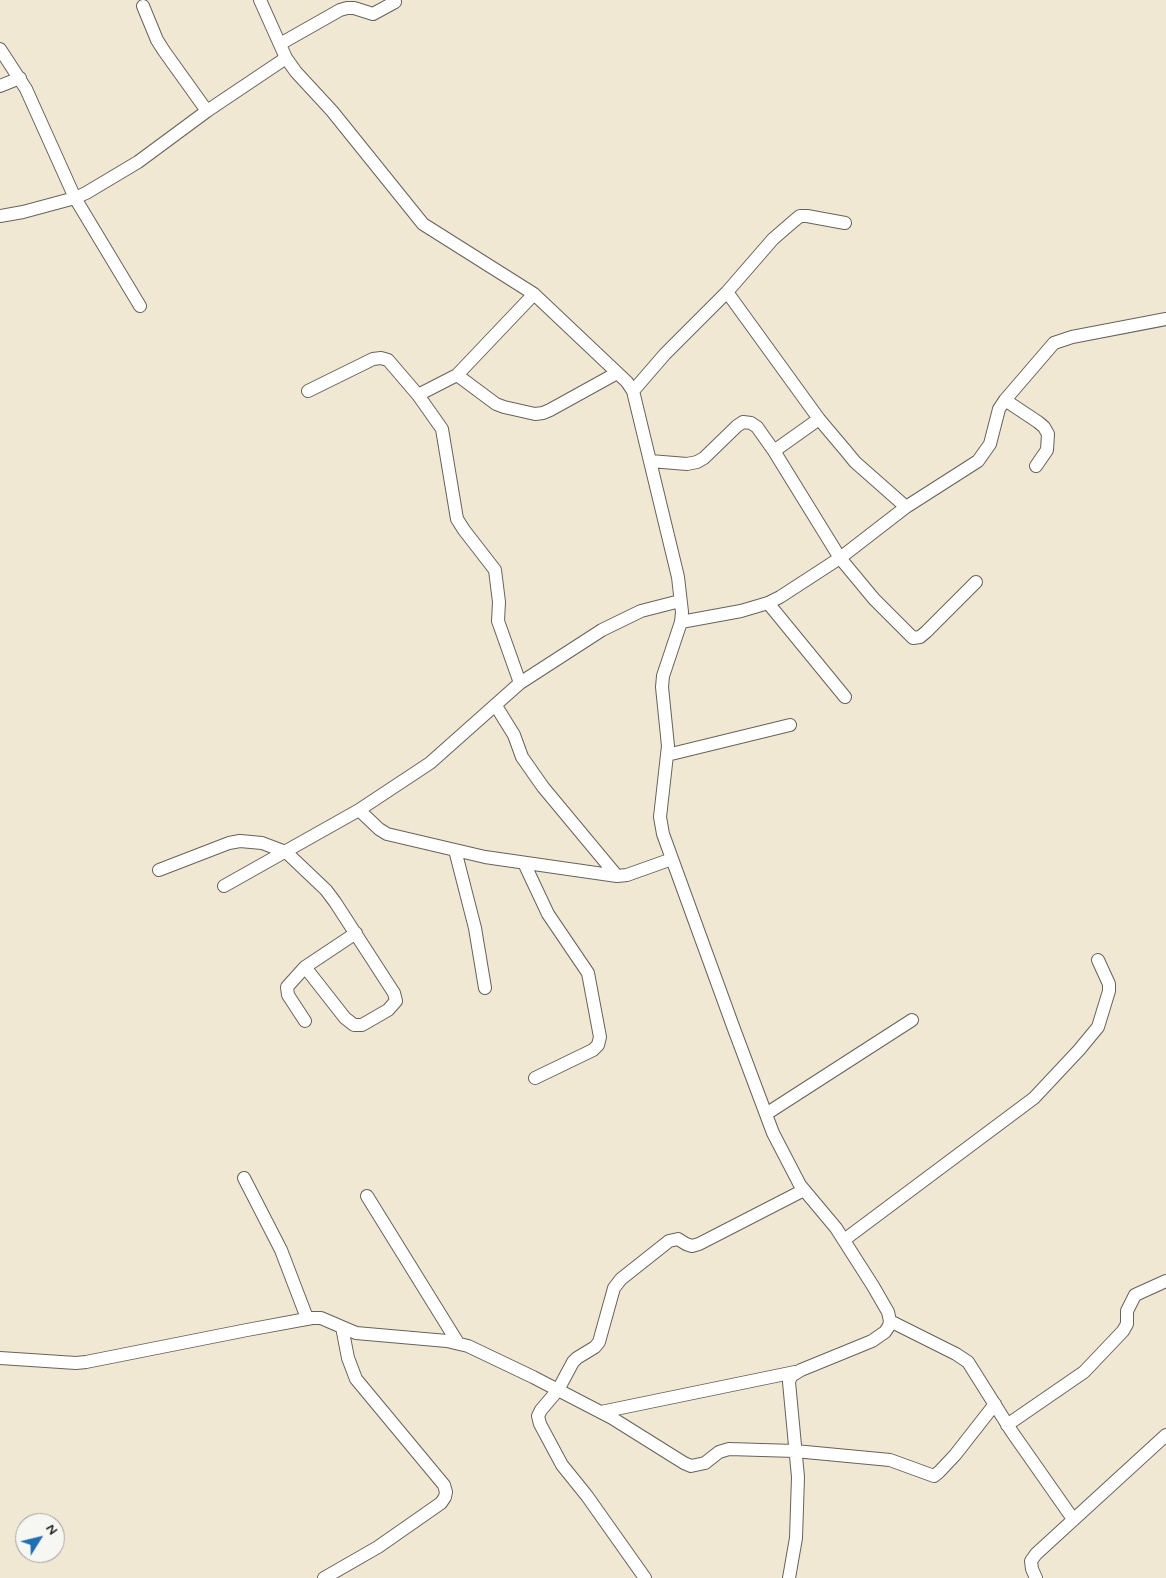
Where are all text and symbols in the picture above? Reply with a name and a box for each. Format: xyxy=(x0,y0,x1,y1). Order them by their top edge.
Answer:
north arrow xyxy=(15,1513,65,1563)
text: N xyxy=(41,1521,61,1539)

